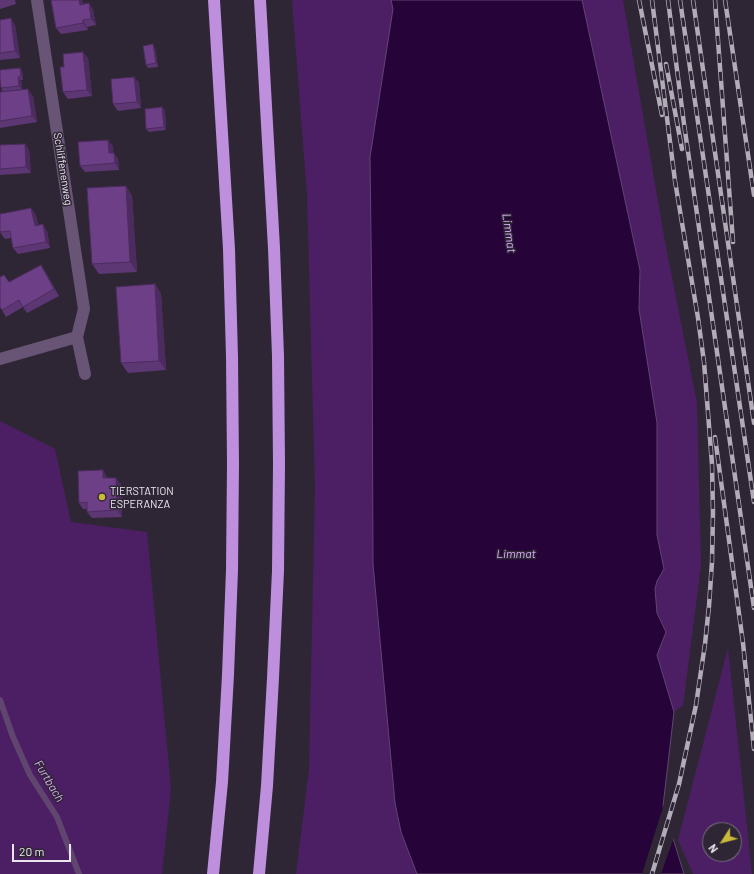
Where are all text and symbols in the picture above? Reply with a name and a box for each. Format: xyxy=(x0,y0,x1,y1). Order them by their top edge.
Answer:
street label: Schliffenenweg xyxy=(51,132,75,206)
water label: Limmat xyxy=(499,212,519,254)
place label: TIERSTATION ESPERANZA xyxy=(110,484,174,510)
marker: TIERSTATION ESPERANZA xyxy=(97,492,107,502)
water label: Limmat xyxy=(496,547,536,561)
water label: Furtbach xyxy=(31,757,67,805)
north arrow xyxy=(702,822,742,862)
scale bar xyxy=(14,836,73,862)
text: N xyxy=(705,842,720,856)
text: 20 m xyxy=(19,844,45,858)

